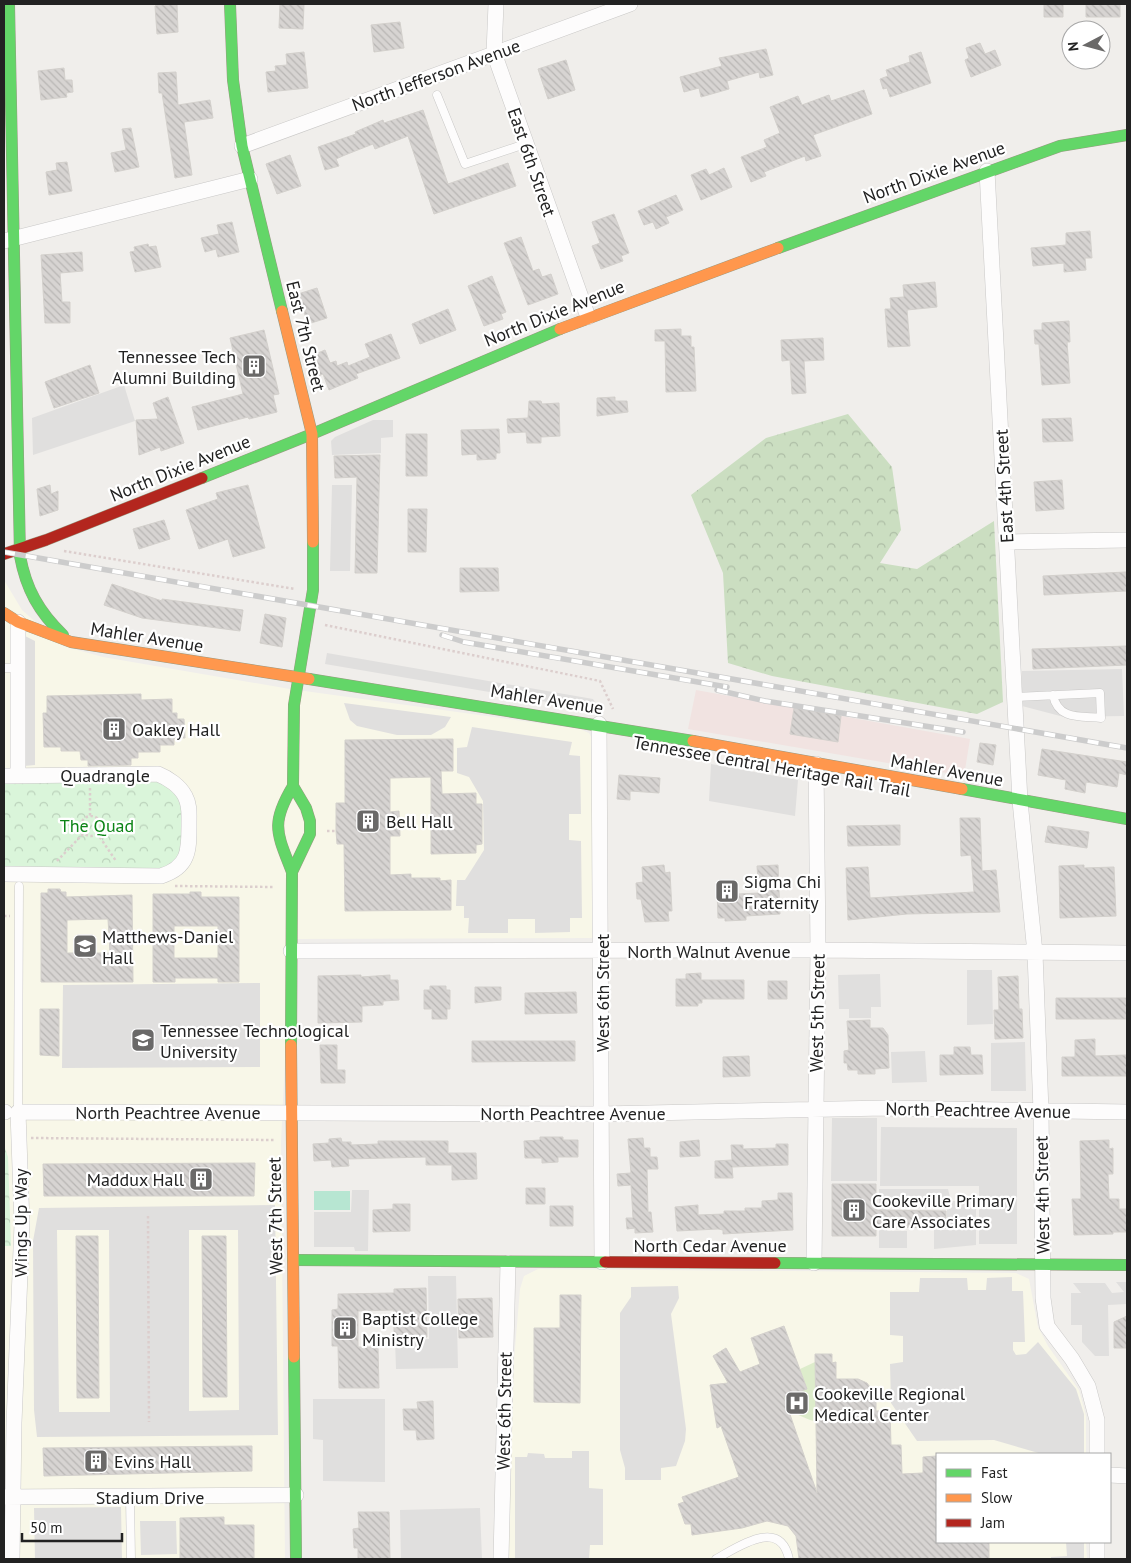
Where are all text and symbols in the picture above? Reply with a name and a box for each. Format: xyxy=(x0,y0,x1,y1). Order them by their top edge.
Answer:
north arrow xyxy=(1061,20,1111,70)
street label: North Jefferson Avenue xyxy=(349,34,523,116)
text: N xyxy=(1064,41,1083,52)
street label: East 6th Street xyxy=(503,105,561,219)
street label: North Dixie Avenue xyxy=(860,136,1008,208)
street label: North Dixie Avenue xyxy=(480,274,628,352)
street label: East 7th Street xyxy=(281,278,331,394)
place label: Tennessee Tech Alumni Building xyxy=(112,345,236,389)
building icon: Tennessee Tech Alumni Building xyxy=(241,353,267,379)
street label: North Dixie Avenue xyxy=(106,429,254,507)
street label: East 4th Street xyxy=(990,429,1018,543)
street label: Mahler Avenue xyxy=(89,617,205,657)
street label: Mahler Avenue xyxy=(489,679,605,719)
building icon: Oakley Hall xyxy=(101,716,127,742)
place label: Oakley Hall xyxy=(132,718,221,741)
street label: Tennessee Central Heritage Rail Trail xyxy=(631,730,913,802)
street label: Mahler Avenue xyxy=(889,749,1005,791)
street label: Quadrangle xyxy=(60,764,150,787)
building icon: Bell Hall xyxy=(355,808,381,834)
place label: Bell Hall xyxy=(386,810,453,833)
park label: The Quad xyxy=(60,814,134,837)
place label: Sigma Chi Fraternity xyxy=(744,870,821,914)
building icon: Sigma Chi Fraternity xyxy=(714,878,740,904)
place label: Matthews-Daniel Hall xyxy=(102,925,234,969)
school or university icon: Matthews-Daniel Hall xyxy=(72,933,98,959)
street label: West 6th Street xyxy=(591,934,614,1052)
street label: North Walnut Avenue xyxy=(627,940,791,963)
street label: West 5th Street xyxy=(804,954,830,1072)
place label: Tennessee Technological University xyxy=(160,1019,350,1063)
school or university icon: Tennessee Technological University xyxy=(130,1027,156,1053)
street label: North Peachtree Avenue xyxy=(885,1097,1071,1123)
street label: North Peachtree Avenue xyxy=(75,1101,261,1124)
street label: North Peachtree Avenue xyxy=(480,1102,666,1125)
street label: West 4th Street xyxy=(1029,1136,1055,1254)
street label: West 7th Street xyxy=(262,1157,288,1275)
building icon: Maddux Hall xyxy=(188,1166,214,1192)
street label: Wings Up Way xyxy=(9,1168,32,1278)
place label: Maddux Hall xyxy=(87,1168,185,1191)
place label: Cookeville Primary Care Associates xyxy=(872,1189,1015,1233)
building icon: Cookeville Primary Care Associates xyxy=(841,1197,867,1223)
street label: North Cedar Avenue xyxy=(633,1234,787,1257)
place label: Baptist College Ministry xyxy=(362,1307,478,1351)
building icon: Baptist College Ministry xyxy=(332,1315,358,1341)
street label: West 6th Street xyxy=(491,1352,517,1470)
place label: Cookeville Regional Medical Center xyxy=(814,1382,966,1426)
hospital icon: Cookeville Regional Medical Center xyxy=(784,1390,810,1416)
building icon: Evins Hall xyxy=(83,1448,109,1474)
place label: Evins Hall xyxy=(114,1450,192,1473)
legend xyxy=(936,1453,1111,1543)
text: Fast xyxy=(981,1463,1008,1482)
street label: Stadium Drive xyxy=(96,1486,204,1509)
text: Slow xyxy=(981,1488,1012,1507)
scale bar xyxy=(22,1510,122,1542)
text: Jam xyxy=(980,1513,1005,1532)
text: 50 m xyxy=(30,1518,63,1537)

